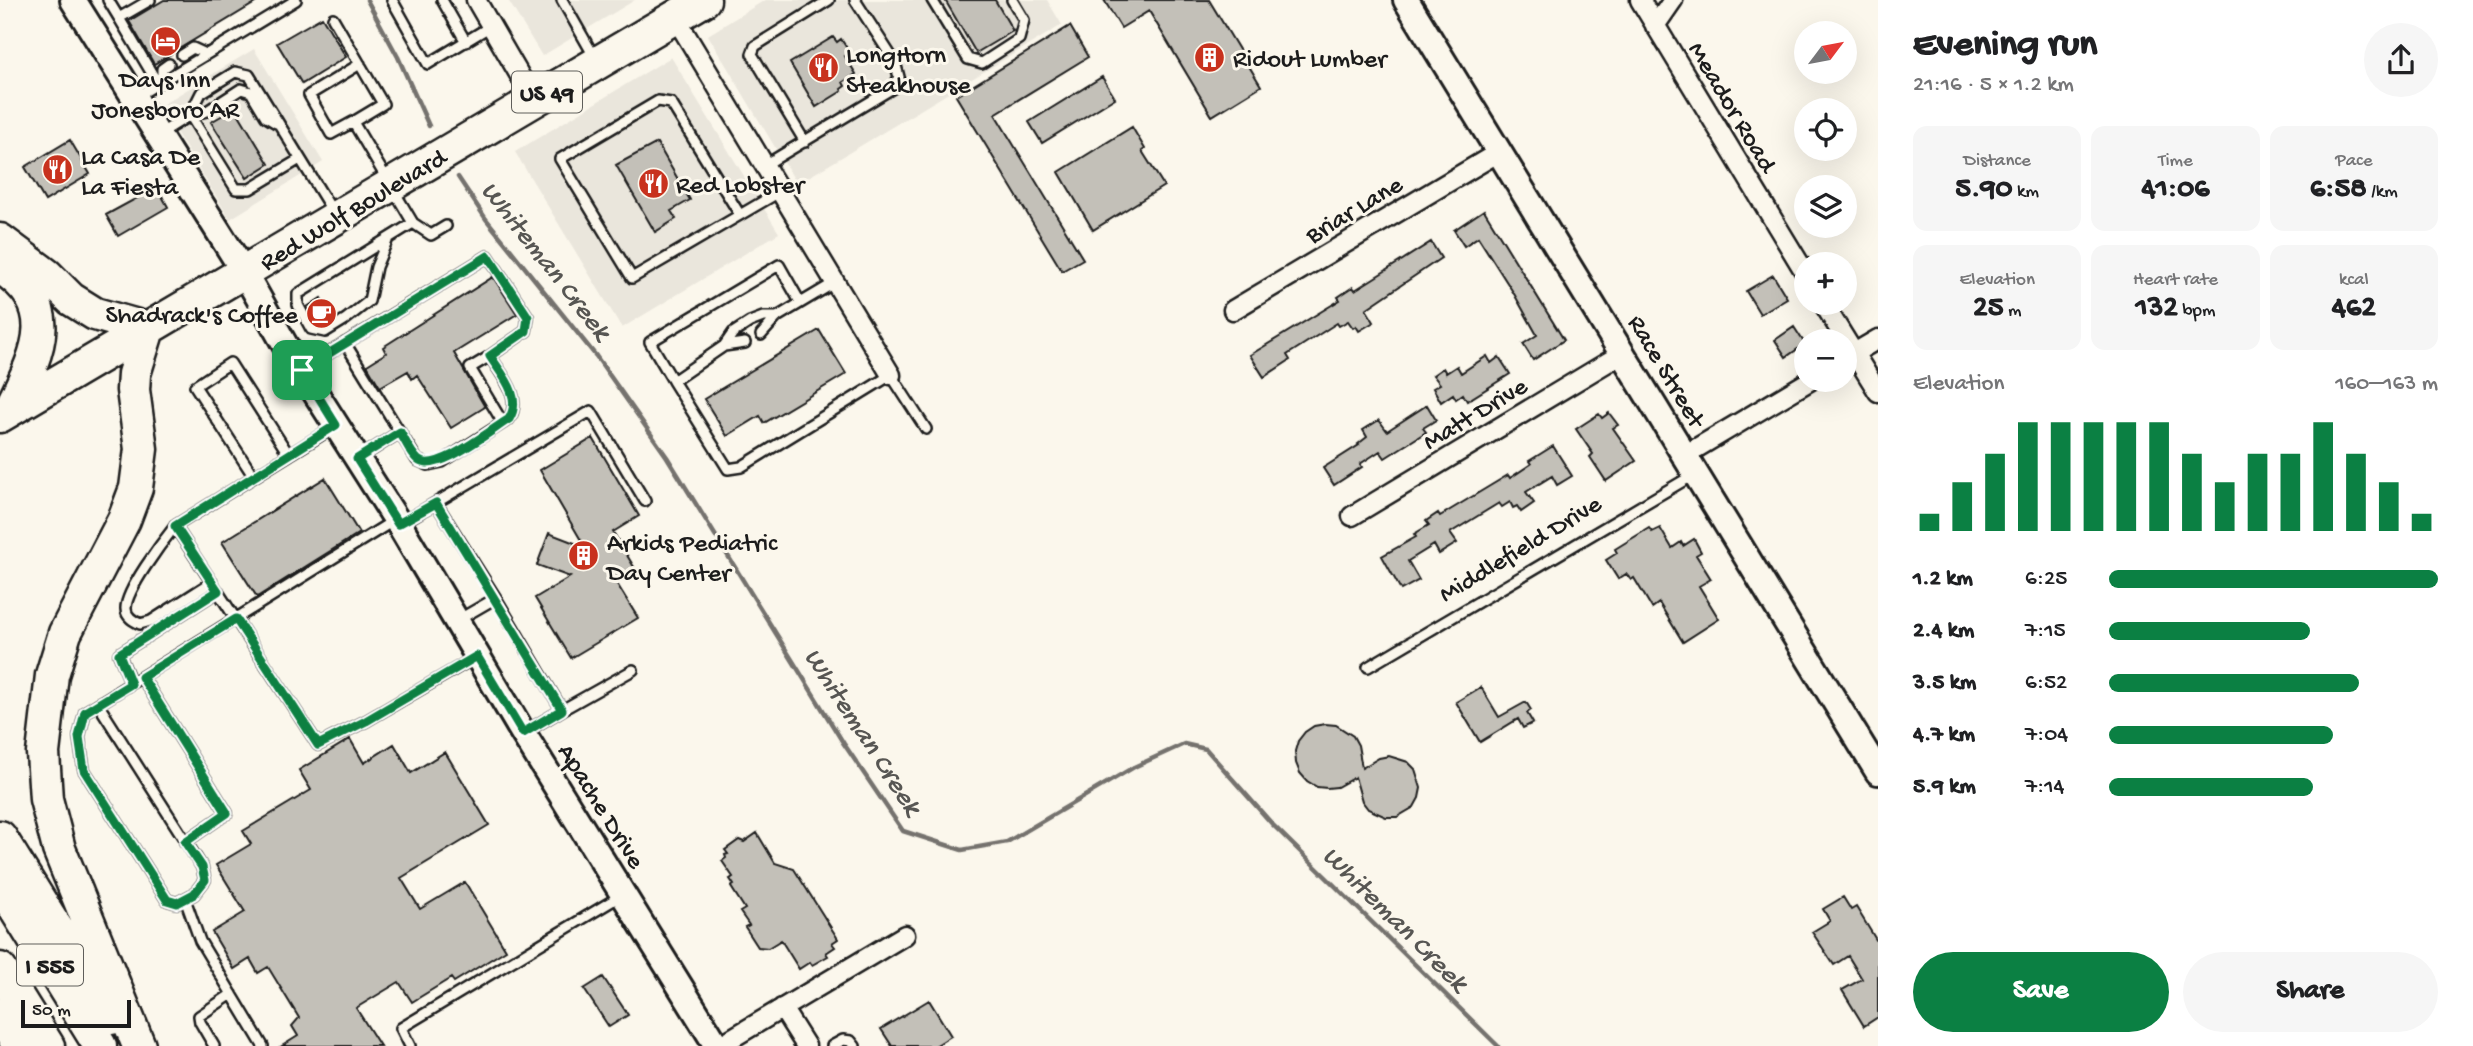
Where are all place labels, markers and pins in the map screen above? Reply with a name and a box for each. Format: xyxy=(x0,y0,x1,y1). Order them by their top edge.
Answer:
hotel icon: Days Inn Jonesboro AR xyxy=(148,25,182,59)
building icon: Ridout Lumber xyxy=(1193,40,1227,74)
place label: LongHorn Steakhouse xyxy=(846,42,971,103)
place label: Ridout Lumber xyxy=(1233,46,1389,77)
restaurant icon: LongHorn Steakhouse xyxy=(806,51,840,85)
place label: Days Inn Jonesboro AR xyxy=(91,67,240,128)
place label: La Casa De La Fiesta xyxy=(81,144,201,205)
restaurant icon: La Casa De La Fiesta xyxy=(41,153,75,187)
restaurant icon: Red Lobster xyxy=(636,166,670,200)
place label: Red Lobster xyxy=(676,172,807,203)
cafe icon: Shadrack's Coffee xyxy=(304,296,338,330)
place label: Shadrack's Coffee xyxy=(106,302,299,333)
pin xyxy=(272,340,332,400)
place label: Arkids Pediatric Day Center xyxy=(605,530,778,591)
building icon: Arkids Pediatric Day Center xyxy=(567,539,601,573)

